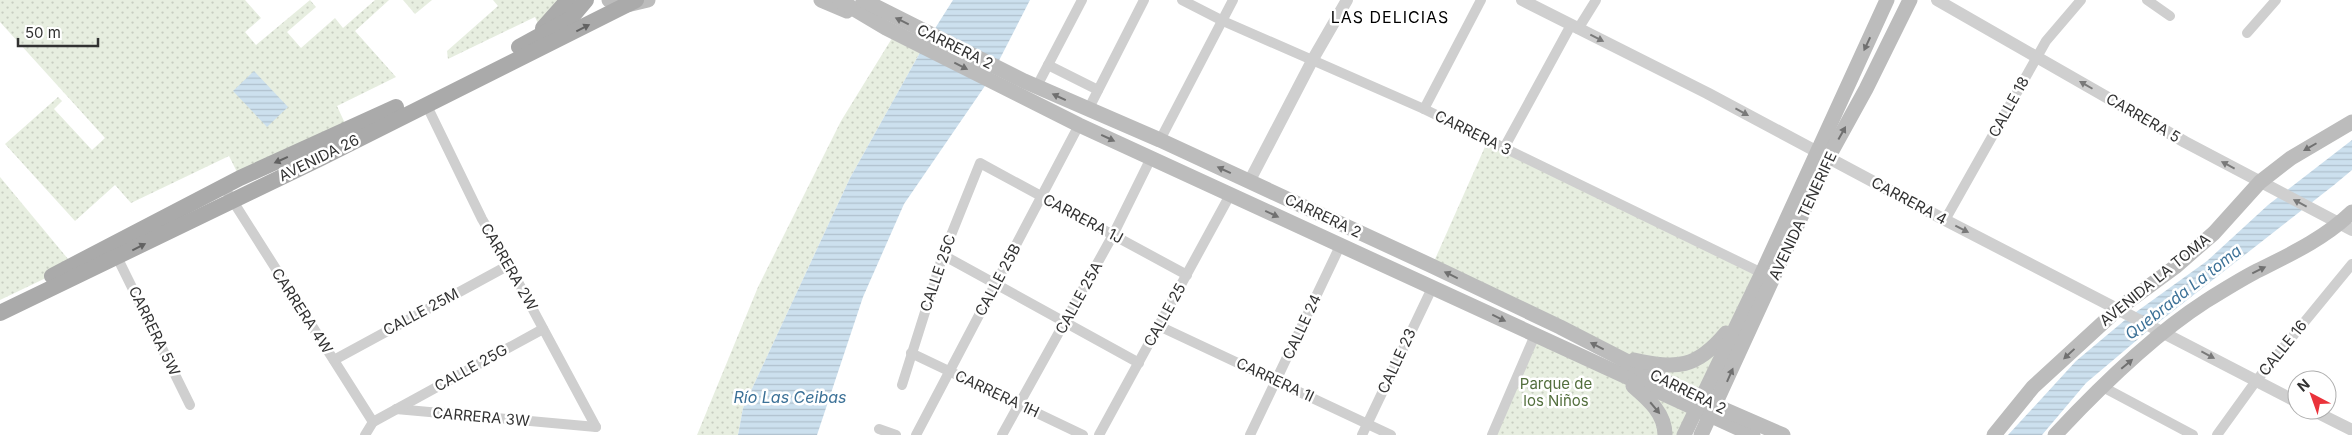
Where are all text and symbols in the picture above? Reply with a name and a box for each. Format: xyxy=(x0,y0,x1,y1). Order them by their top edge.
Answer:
district label: LAS DELICIAS xyxy=(1331,7,1449,27)
scale bar xyxy=(18,15,98,47)
one-way arrow xyxy=(895,17,909,25)
street label: CARRERA 2 xyxy=(914,20,997,73)
text: 50 m xyxy=(25,23,61,42)
one-way arrow xyxy=(576,24,590,32)
one-way arrow xyxy=(1590,34,1604,42)
one-way arrow xyxy=(1862,37,1870,51)
one-way arrow xyxy=(954,62,968,70)
street label: CALLE 18 xyxy=(1984,73,2033,140)
one-way arrow xyxy=(2079,81,2094,89)
street label: CARRERA 5 xyxy=(2103,89,2184,146)
one-way arrow xyxy=(1052,92,1066,100)
street label: CARRERA 3 xyxy=(1432,106,1515,159)
one-way arrow xyxy=(1735,107,1748,116)
one-way arrow xyxy=(1838,126,1847,139)
street label: AVENIDA 26 xyxy=(275,130,362,185)
one-way arrow xyxy=(1101,135,1115,143)
one-way arrow xyxy=(2304,142,2317,151)
street label: AVENIDA TENERIFE xyxy=(1764,149,1841,283)
one-way arrow xyxy=(274,156,288,164)
one-way arrow xyxy=(2220,161,2235,169)
one-way arrow xyxy=(1217,166,1231,174)
street label: CARRERA 4 xyxy=(1868,173,1950,228)
street label: CARRERA 1J xyxy=(1040,189,1127,248)
street label: CARRERA 2 xyxy=(1282,189,1365,242)
one-way arrow xyxy=(2293,199,2308,207)
one-way arrow xyxy=(1265,210,1279,218)
street label: CARRERA 2W xyxy=(477,220,542,314)
one-way arrow xyxy=(1955,225,1970,233)
street label: AVENIDA LA TOMA xyxy=(2096,229,2214,330)
street label: CALLE 25C xyxy=(915,232,960,314)
street label: CALLE 25B xyxy=(971,240,1025,319)
water label: Quebrada La toma xyxy=(2121,240,2245,344)
one-way arrow xyxy=(131,243,146,251)
street label: CALLE 25A xyxy=(1051,258,1106,337)
street label: CARRERA 4W xyxy=(268,264,337,357)
one-way arrow xyxy=(2252,266,2267,274)
one-way arrow xyxy=(1444,271,1458,279)
street label: CALLE 25 xyxy=(1139,280,1190,350)
street label: CARRERA 5W xyxy=(125,283,184,379)
street label: CALLE 25M xyxy=(380,284,462,339)
street label: CALLE 24 xyxy=(1278,291,1325,362)
one-way arrow xyxy=(1492,314,1506,322)
street label: CALLE 16 xyxy=(2254,316,2311,380)
street label: CALLE 23 xyxy=(1373,325,1420,396)
street label: CALLE 25G xyxy=(431,340,511,395)
one-way arrow xyxy=(1590,342,1604,350)
one-way arrow xyxy=(2063,348,2075,360)
one-way arrow xyxy=(2201,351,2215,359)
street label: CARRERA 1I xyxy=(1233,353,1317,406)
one-way arrow xyxy=(2121,358,2133,370)
street label: CARRERA 2 xyxy=(1647,365,1730,418)
street label: CARRERA 1H xyxy=(952,366,1042,421)
one-way arrow xyxy=(1726,368,1734,382)
north arrow xyxy=(2287,370,2337,420)
park label: Parque de los Niños xyxy=(1520,374,1592,410)
text: N xyxy=(2294,375,2313,395)
water label: Río Las Ceibas xyxy=(734,387,846,407)
one-way arrow xyxy=(1649,401,1660,414)
street label: CARRERA 3W xyxy=(432,403,531,430)

